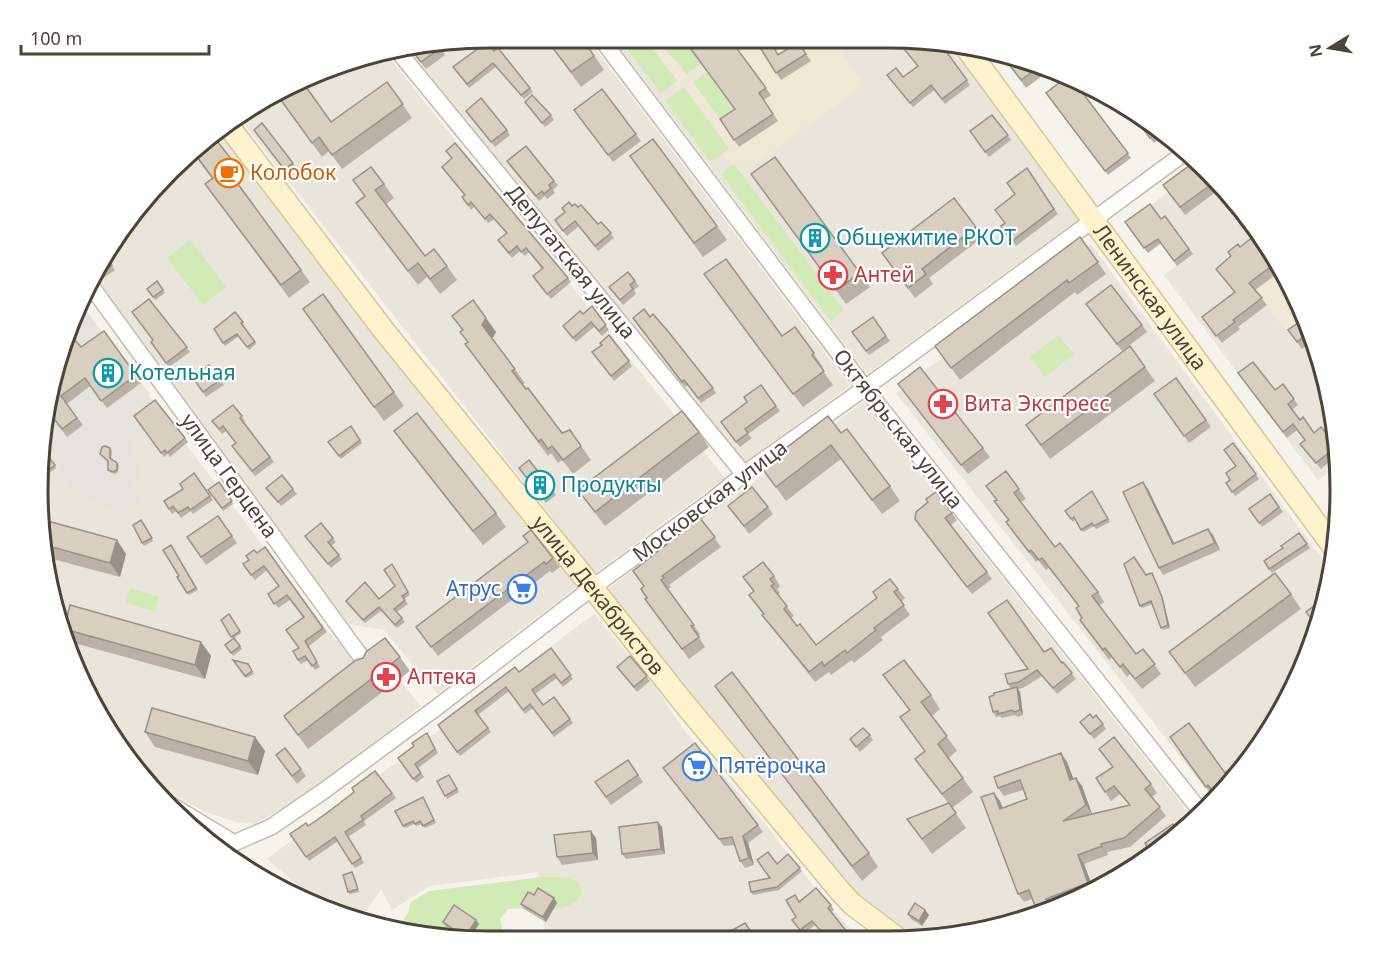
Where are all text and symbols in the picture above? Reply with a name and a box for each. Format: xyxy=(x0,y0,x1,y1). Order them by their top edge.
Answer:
scale bar xyxy=(21,18,208,56)
north arrow xyxy=(1300,18,1360,78)
text: 100 m xyxy=(30,26,82,50)
text: N xyxy=(1303,42,1327,59)
cafe icon: Колобок xyxy=(213,157,245,189)
place label: Колобок xyxy=(250,158,336,186)
street label: Депутатская улица xyxy=(501,178,643,344)
street label: Ленинская улица xyxy=(1088,218,1214,376)
building icon: Общежитие РКОТ xyxy=(799,222,831,254)
place label: Общежитие РКОТ xyxy=(836,223,1016,251)
pharmacy icon: Антей xyxy=(817,259,849,291)
place label: Антей xyxy=(854,260,914,288)
street label: Октябрьская улица xyxy=(828,343,970,514)
building icon: Котельная xyxy=(92,357,124,389)
place label: Котельная xyxy=(129,358,236,386)
pharmacy icon: Вита Экспресс xyxy=(927,388,959,420)
place label: Вита Экспресс xyxy=(964,389,1110,417)
street label: улица Герцена xyxy=(175,407,285,544)
street label: Московская улица xyxy=(626,433,792,568)
building icon: Продукты xyxy=(524,469,556,501)
place label: Продукты xyxy=(561,470,662,498)
street label: улица Декабристов xyxy=(526,509,671,680)
supermarket icon: Атрус xyxy=(506,573,538,605)
place label: Атрус xyxy=(446,574,501,602)
pharmacy icon: Аптека xyxy=(370,661,402,693)
place label: Аптека xyxy=(407,662,477,690)
supermarket icon: Пятёрочка xyxy=(681,750,713,782)
place label: Пятёрочка xyxy=(718,751,826,779)

